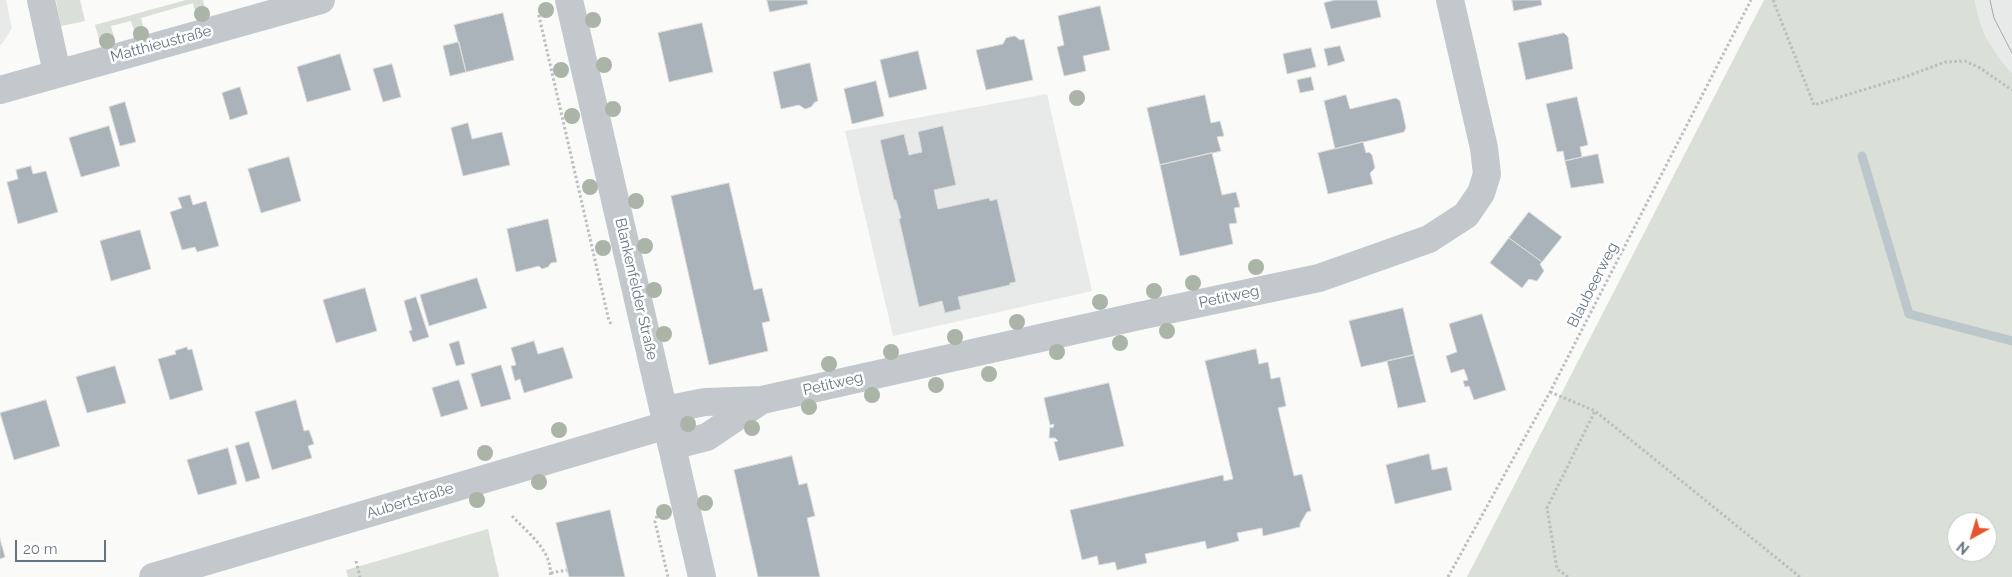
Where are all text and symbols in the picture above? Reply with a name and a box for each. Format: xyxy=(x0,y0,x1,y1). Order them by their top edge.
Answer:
street label: Matthieustraße xyxy=(109,22,213,66)
street label: Blankenfelder Straße xyxy=(611,216,661,362)
street label: Blaubeerweg xyxy=(1564,239,1622,331)
street label: Petitweg xyxy=(1197,282,1261,312)
street label: Petitweg xyxy=(801,368,865,400)
street label: Aubertstraße xyxy=(364,479,456,523)
north arrow xyxy=(1947,512,1997,562)
scale bar xyxy=(18,530,109,562)
text: N xyxy=(1954,538,1972,557)
text: 20 m xyxy=(23,540,58,558)

